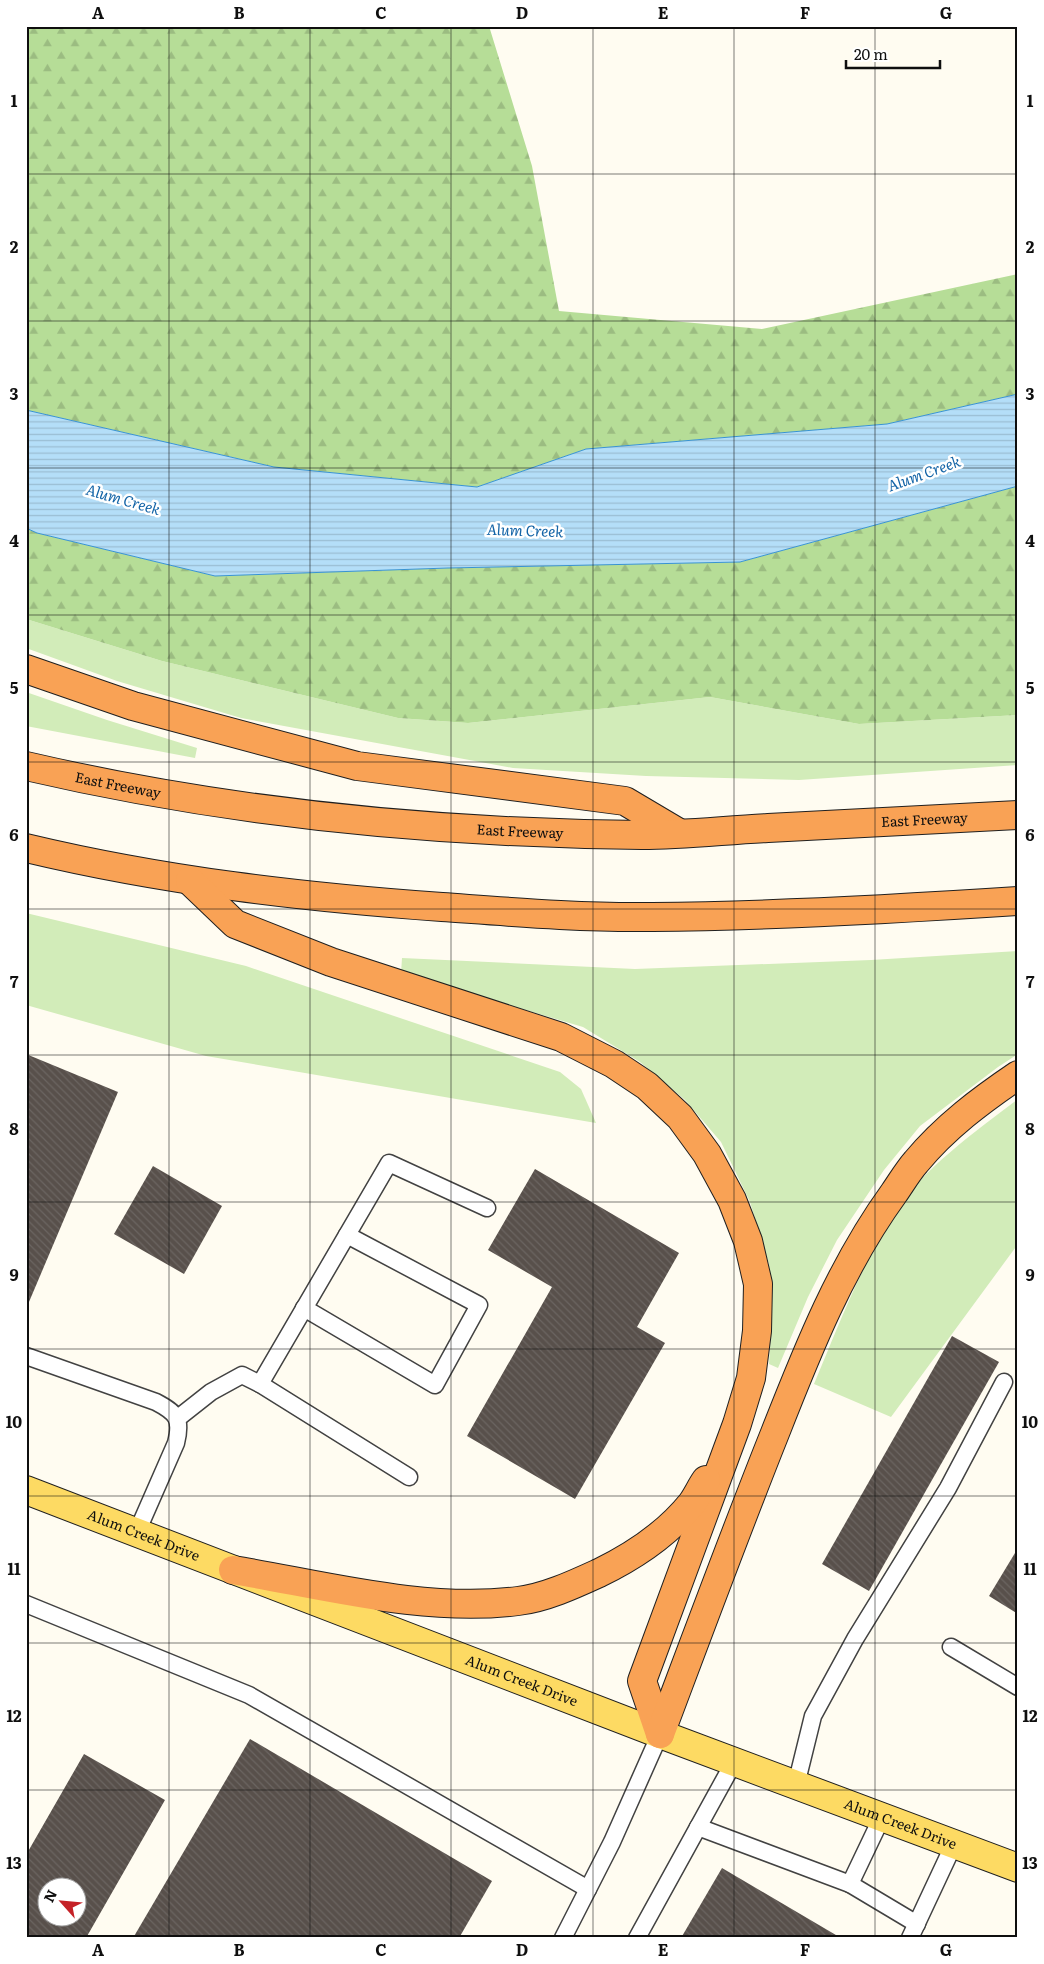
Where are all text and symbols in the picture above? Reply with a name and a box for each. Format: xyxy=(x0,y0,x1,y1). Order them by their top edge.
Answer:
text: A xyxy=(92,0,104,24)
text: B xyxy=(233,0,245,24)
text: C xyxy=(375,0,387,24)
text: D xyxy=(516,0,528,24)
text: E xyxy=(658,0,669,24)
text: F xyxy=(800,0,810,24)
text: G xyxy=(940,0,952,24)
scale bar xyxy=(846,38,940,70)
text: 20 m xyxy=(854,42,888,65)
text: 1 xyxy=(11,88,18,112)
text: 1 xyxy=(1027,88,1034,112)
text: 2 xyxy=(10,234,19,258)
text: 2 xyxy=(1026,234,1035,258)
text: 3 xyxy=(10,381,19,405)
text: 3 xyxy=(1026,381,1035,405)
water label: Alum Creek xyxy=(884,448,964,497)
water label: Alum Creek xyxy=(83,477,164,520)
water label: Alum Creek xyxy=(486,517,565,542)
text: 4 xyxy=(9,528,19,552)
text: 4 xyxy=(1025,528,1035,552)
text: 5 xyxy=(10,675,19,699)
text: 5 xyxy=(1026,675,1035,699)
street label: East Freeway xyxy=(73,766,164,802)
street label: East Freeway xyxy=(880,806,969,831)
street label: East Freeway xyxy=(476,818,565,842)
text: 6 xyxy=(9,822,19,846)
text: 6 xyxy=(1025,822,1035,846)
text: 7 xyxy=(10,969,19,993)
text: 7 xyxy=(1026,969,1035,993)
text: 8 xyxy=(9,1116,19,1140)
text: 8 xyxy=(1025,1116,1035,1140)
text: 9 xyxy=(9,1262,19,1286)
text: 9 xyxy=(1025,1262,1035,1286)
text: 10 xyxy=(6,1409,22,1433)
text: 10 xyxy=(1022,1409,1038,1433)
street label: Alum Creek Drive xyxy=(85,1504,203,1565)
text: 11 xyxy=(7,1556,21,1580)
text: 11 xyxy=(1023,1556,1037,1580)
street label: Alum Creek Drive xyxy=(463,1649,581,1710)
text: 12 xyxy=(6,1703,22,1727)
text: 12 xyxy=(1022,1703,1038,1727)
street label: Alum Creek Drive xyxy=(842,1793,960,1853)
text: 13 xyxy=(6,1850,22,1874)
text: 13 xyxy=(1022,1850,1038,1874)
north arrow xyxy=(38,1876,88,1926)
text: N xyxy=(38,1886,61,1905)
text: A xyxy=(92,1937,104,1961)
text: B xyxy=(233,1937,245,1961)
text: C xyxy=(375,1937,387,1961)
text: D xyxy=(516,1937,528,1961)
text: E xyxy=(658,1937,669,1961)
text: F xyxy=(800,1937,810,1961)
text: G xyxy=(940,1937,952,1961)

